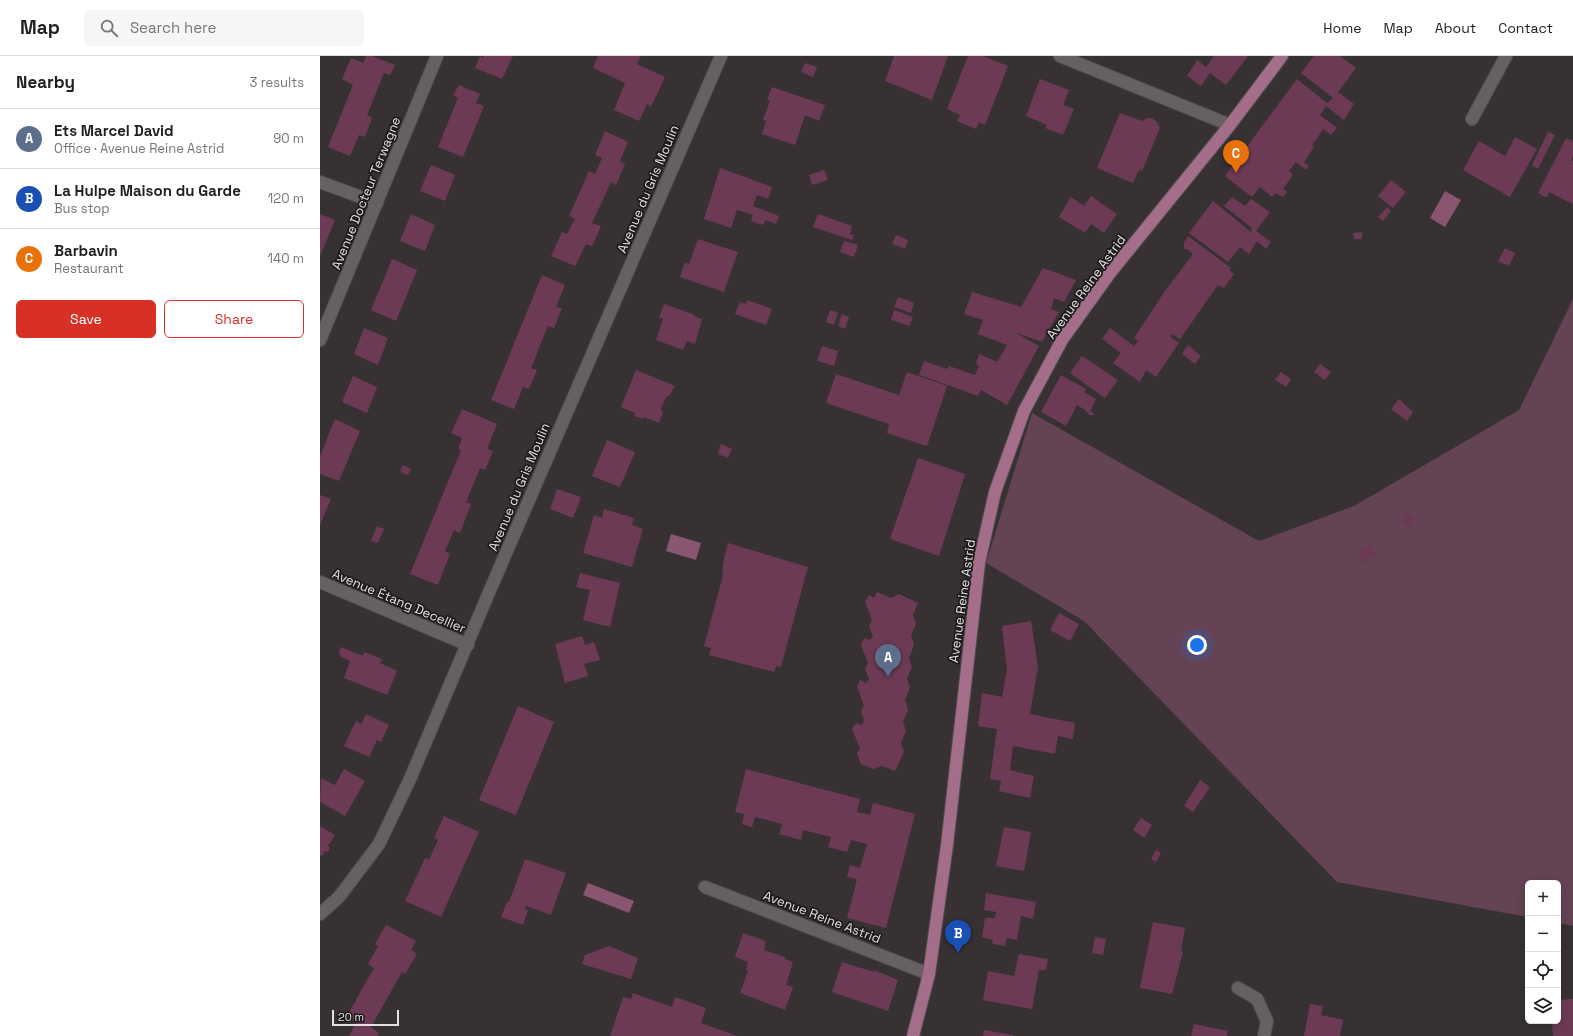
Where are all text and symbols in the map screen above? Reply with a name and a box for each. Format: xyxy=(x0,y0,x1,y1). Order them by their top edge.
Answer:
search box xyxy=(84,10,364,46)
text: Map xyxy=(20,15,60,40)
icon: search xyxy=(98,17,120,39)
text: Search here xyxy=(130,18,216,37)
text: Home xyxy=(1323,19,1361,37)
text: Map xyxy=(1383,19,1413,37)
text: About xyxy=(1435,19,1476,37)
text: Contact xyxy=(1498,19,1553,37)
text: Nearby xyxy=(16,71,75,93)
text: 3 results xyxy=(250,74,304,91)
street label: Avenue Docteur Terwagne xyxy=(328,114,404,272)
text: Ets Marcel David xyxy=(54,121,174,140)
street label: Avenue du Gris Moulin xyxy=(613,122,683,256)
text: A xyxy=(25,130,33,147)
text: 90 m xyxy=(273,130,304,147)
text: Office · Avenue Reine Astrid xyxy=(54,140,224,157)
pin: C xyxy=(1223,140,1249,173)
text: La Hulpe Maison du Garde xyxy=(54,181,241,200)
text: B xyxy=(25,190,33,207)
text: 120 m xyxy=(268,190,304,207)
text: Bus stop xyxy=(54,200,110,217)
street label: Avenue Reine Astrid xyxy=(1043,232,1129,342)
text: Barbavin xyxy=(54,241,118,260)
text: C xyxy=(25,250,33,267)
text: 140 m xyxy=(268,250,304,267)
text: Restaurant xyxy=(54,260,124,277)
button: Save xyxy=(16,300,156,338)
button: Share xyxy=(164,300,304,338)
street label: Avenue du Gris Moulin xyxy=(484,420,554,554)
street label: Avenue Reine Astrid xyxy=(945,538,979,664)
street label: Avenue Étang Decellier xyxy=(330,565,468,637)
your location xyxy=(1187,635,1207,655)
pin: A xyxy=(875,644,901,677)
map controls xyxy=(1525,880,1561,1024)
button: + xyxy=(1525,880,1561,916)
street label: Avenue Reine Astrid xyxy=(761,887,883,947)
button: − xyxy=(1525,916,1561,952)
pin: B xyxy=(945,920,971,953)
button: locate xyxy=(1525,952,1561,988)
button: layers xyxy=(1525,988,1561,1024)
scale bar xyxy=(332,1008,399,1027)
text: 20 m xyxy=(338,1010,364,1024)

